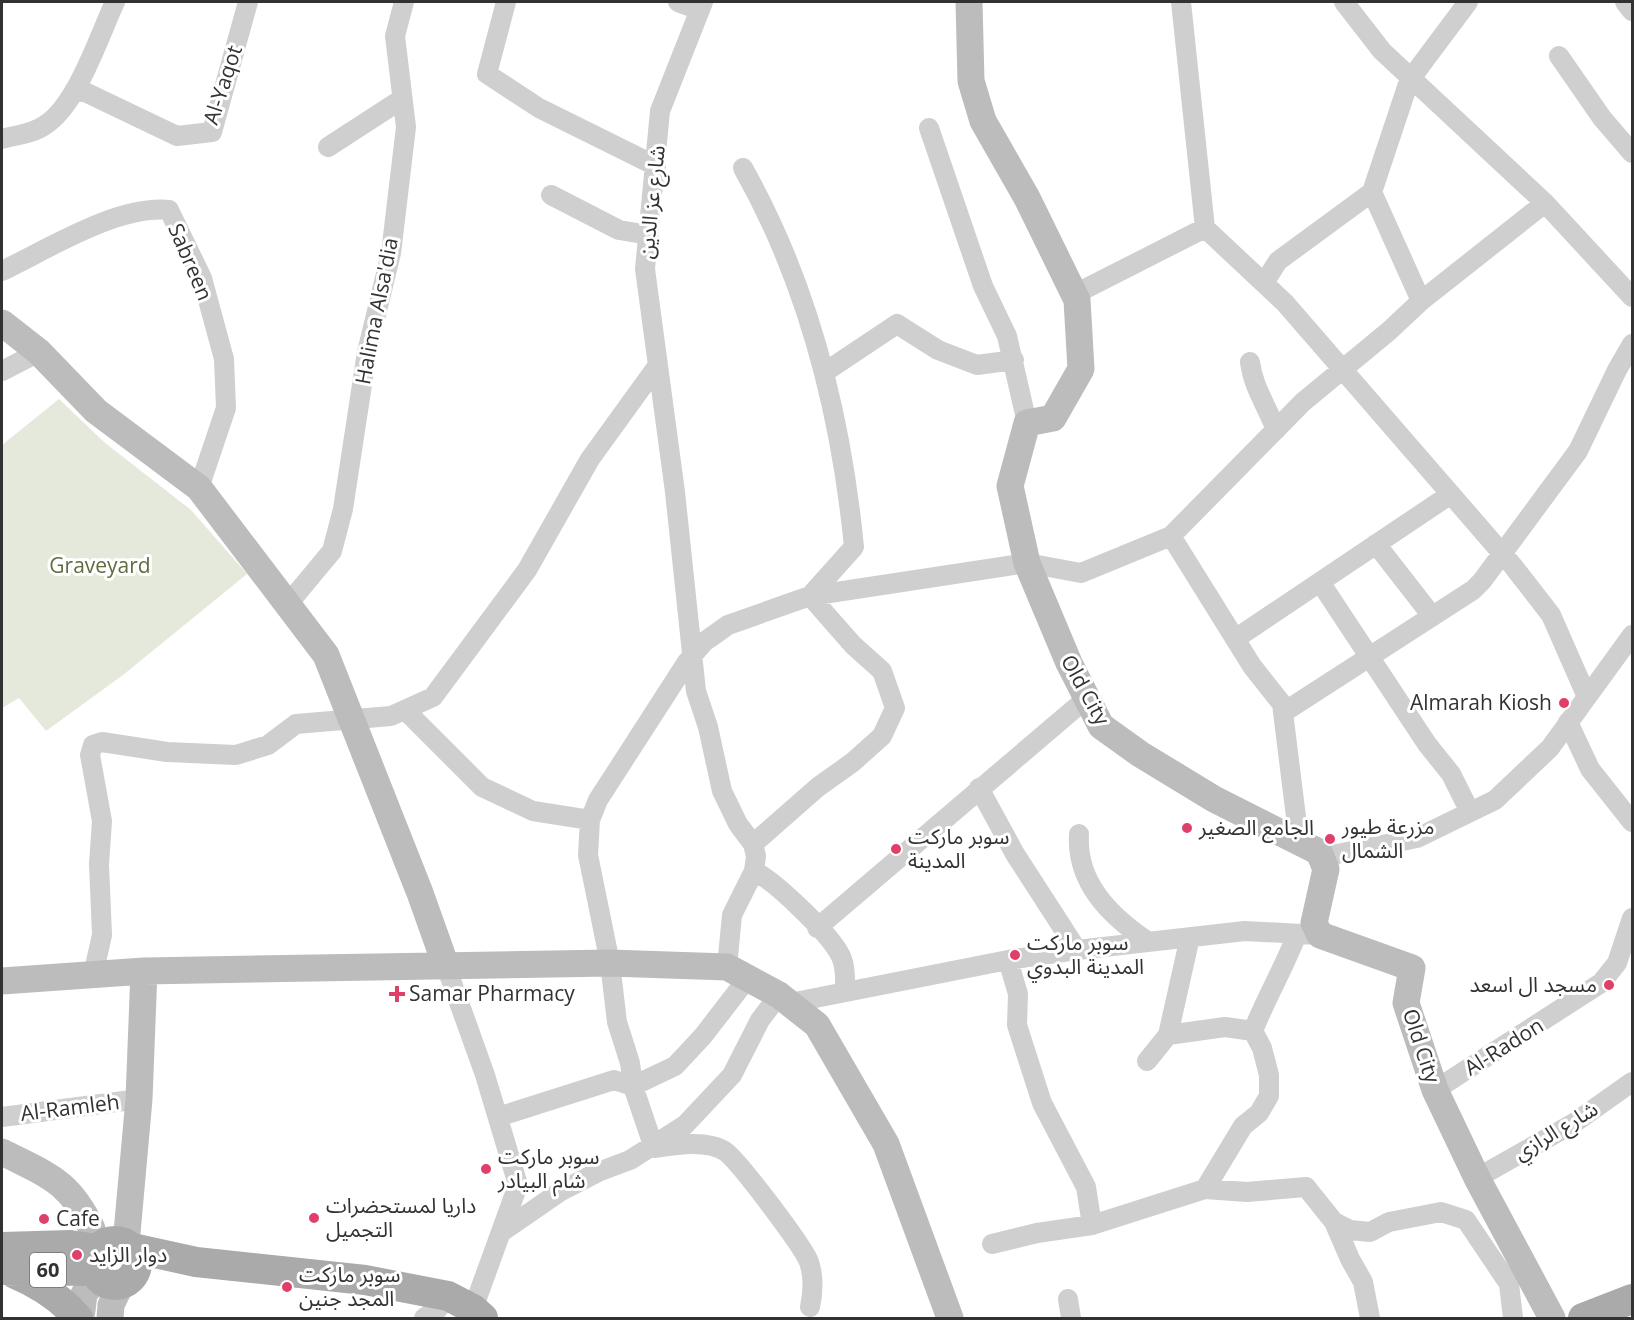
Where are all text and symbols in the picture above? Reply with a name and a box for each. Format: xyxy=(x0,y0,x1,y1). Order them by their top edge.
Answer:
street label: Al-Yaqot xyxy=(196,42,248,128)
street label: شارع عز الدين xyxy=(631,144,673,260)
street label: Sabreen xyxy=(162,219,220,304)
street label: Halima Alsa'dia xyxy=(348,235,404,387)
park label: Graveyard xyxy=(49,551,151,579)
street label: Old City xyxy=(1055,649,1117,730)
place label: Almarah Kiosh xyxy=(1410,688,1552,716)
marker: Almarah Kiosh xyxy=(1557,696,1571,710)
place label: مزرعة طيور الشمال xyxy=(1341,812,1434,864)
place label: الجامع الصغير xyxy=(1198,813,1314,843)
marker: الجامع الصغير xyxy=(1180,821,1194,835)
place label: سوبر ماركت المدينة xyxy=(908,822,1009,874)
marker: مزرعة طيور الشمال xyxy=(1323,832,1337,846)
marker: سوبر ماركت المدينة xyxy=(889,842,903,856)
place label: سوبر ماركت المدينة البدوي xyxy=(1027,928,1144,983)
marker: سوبر ماركت المدينة البدوي xyxy=(1008,948,1022,962)
place label: مسجد ال اسعد xyxy=(1469,970,1597,998)
marker: مسجد ال اسعد xyxy=(1602,978,1616,992)
place label: Samar Pharmacy xyxy=(409,979,575,1007)
marker: Samar Pharmacy xyxy=(390,987,404,1001)
street label: Old City xyxy=(1397,1005,1447,1087)
street label: Al-Radon xyxy=(1459,1011,1548,1081)
street label: Al-Ramleh xyxy=(19,1087,121,1127)
street label: شارع الرازي xyxy=(1508,1094,1604,1169)
place label: سوبر ماركت شام البيادر xyxy=(497,1142,599,1197)
marker: سوبر ماركت شام البيادر xyxy=(479,1162,493,1176)
place label: داريا لمستحضرات التجميل xyxy=(326,1191,476,1243)
place label: Cafe xyxy=(56,1204,100,1232)
marker: داريا لمستحضرات التجميل xyxy=(307,1211,321,1225)
marker: Cafe xyxy=(37,1212,51,1226)
place label: دوار الزايد xyxy=(89,1240,167,1268)
marker: دوار الزايد xyxy=(70,1248,84,1262)
road number: 60 xyxy=(30,1253,66,1287)
place label: سوبر ماركت المجد جنين xyxy=(299,1260,400,1312)
marker: سوبر ماركت المجد جنين xyxy=(280,1280,294,1294)

